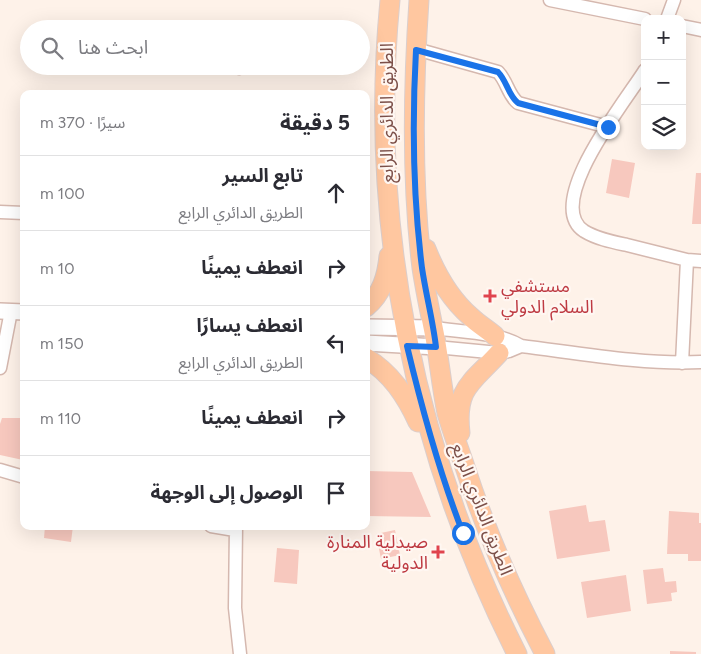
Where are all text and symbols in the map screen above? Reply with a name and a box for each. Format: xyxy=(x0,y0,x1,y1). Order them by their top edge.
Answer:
map controls xyxy=(641,15,686,150)
button: + xyxy=(641,15,686,60)
search box xyxy=(20,20,370,75)
icon: search xyxy=(38,34,66,62)
text: ابحث هنا xyxy=(78,36,148,59)
street label: الطريق الدائري الرابع xyxy=(376,43,401,183)
button: − xyxy=(641,60,686,105)
button: layers xyxy=(641,105,686,150)
text: 5 دقيقة xyxy=(280,110,350,135)
text: سيرًا · 370 m xyxy=(40,113,125,132)
route end xyxy=(597,116,620,139)
text: تابع السير xyxy=(222,164,303,187)
icon: ahead xyxy=(322,179,350,207)
text: 100 m xyxy=(40,184,85,203)
text: الطريق الدائري الرابع xyxy=(179,203,303,222)
icon: right xyxy=(322,254,350,282)
text: انعطف يمينًا xyxy=(201,256,303,279)
text: 10 m xyxy=(40,259,74,278)
place label: مستشفي السلام الدولي xyxy=(501,275,594,321)
marker: مستشفي السلام الدولي xyxy=(483,289,497,303)
text: انعطف يسارًا xyxy=(196,314,303,337)
icon: left xyxy=(322,329,350,357)
text: 150 m xyxy=(40,334,84,353)
text: الطريق الدائري الرابع xyxy=(179,353,303,372)
icon: right xyxy=(322,404,350,432)
text: انعطف يمينًا xyxy=(201,406,303,429)
text: 110 m xyxy=(40,409,81,428)
street label: الطريق الدائري الرابع xyxy=(444,440,517,579)
icon: arrive xyxy=(322,479,350,507)
text: الوصول إلى الوجهة xyxy=(150,481,303,504)
route start xyxy=(452,522,475,545)
place label: صيدلية المنارة الدولية xyxy=(327,531,428,574)
marker: صيدلية المنارة الدولية xyxy=(432,546,444,558)

